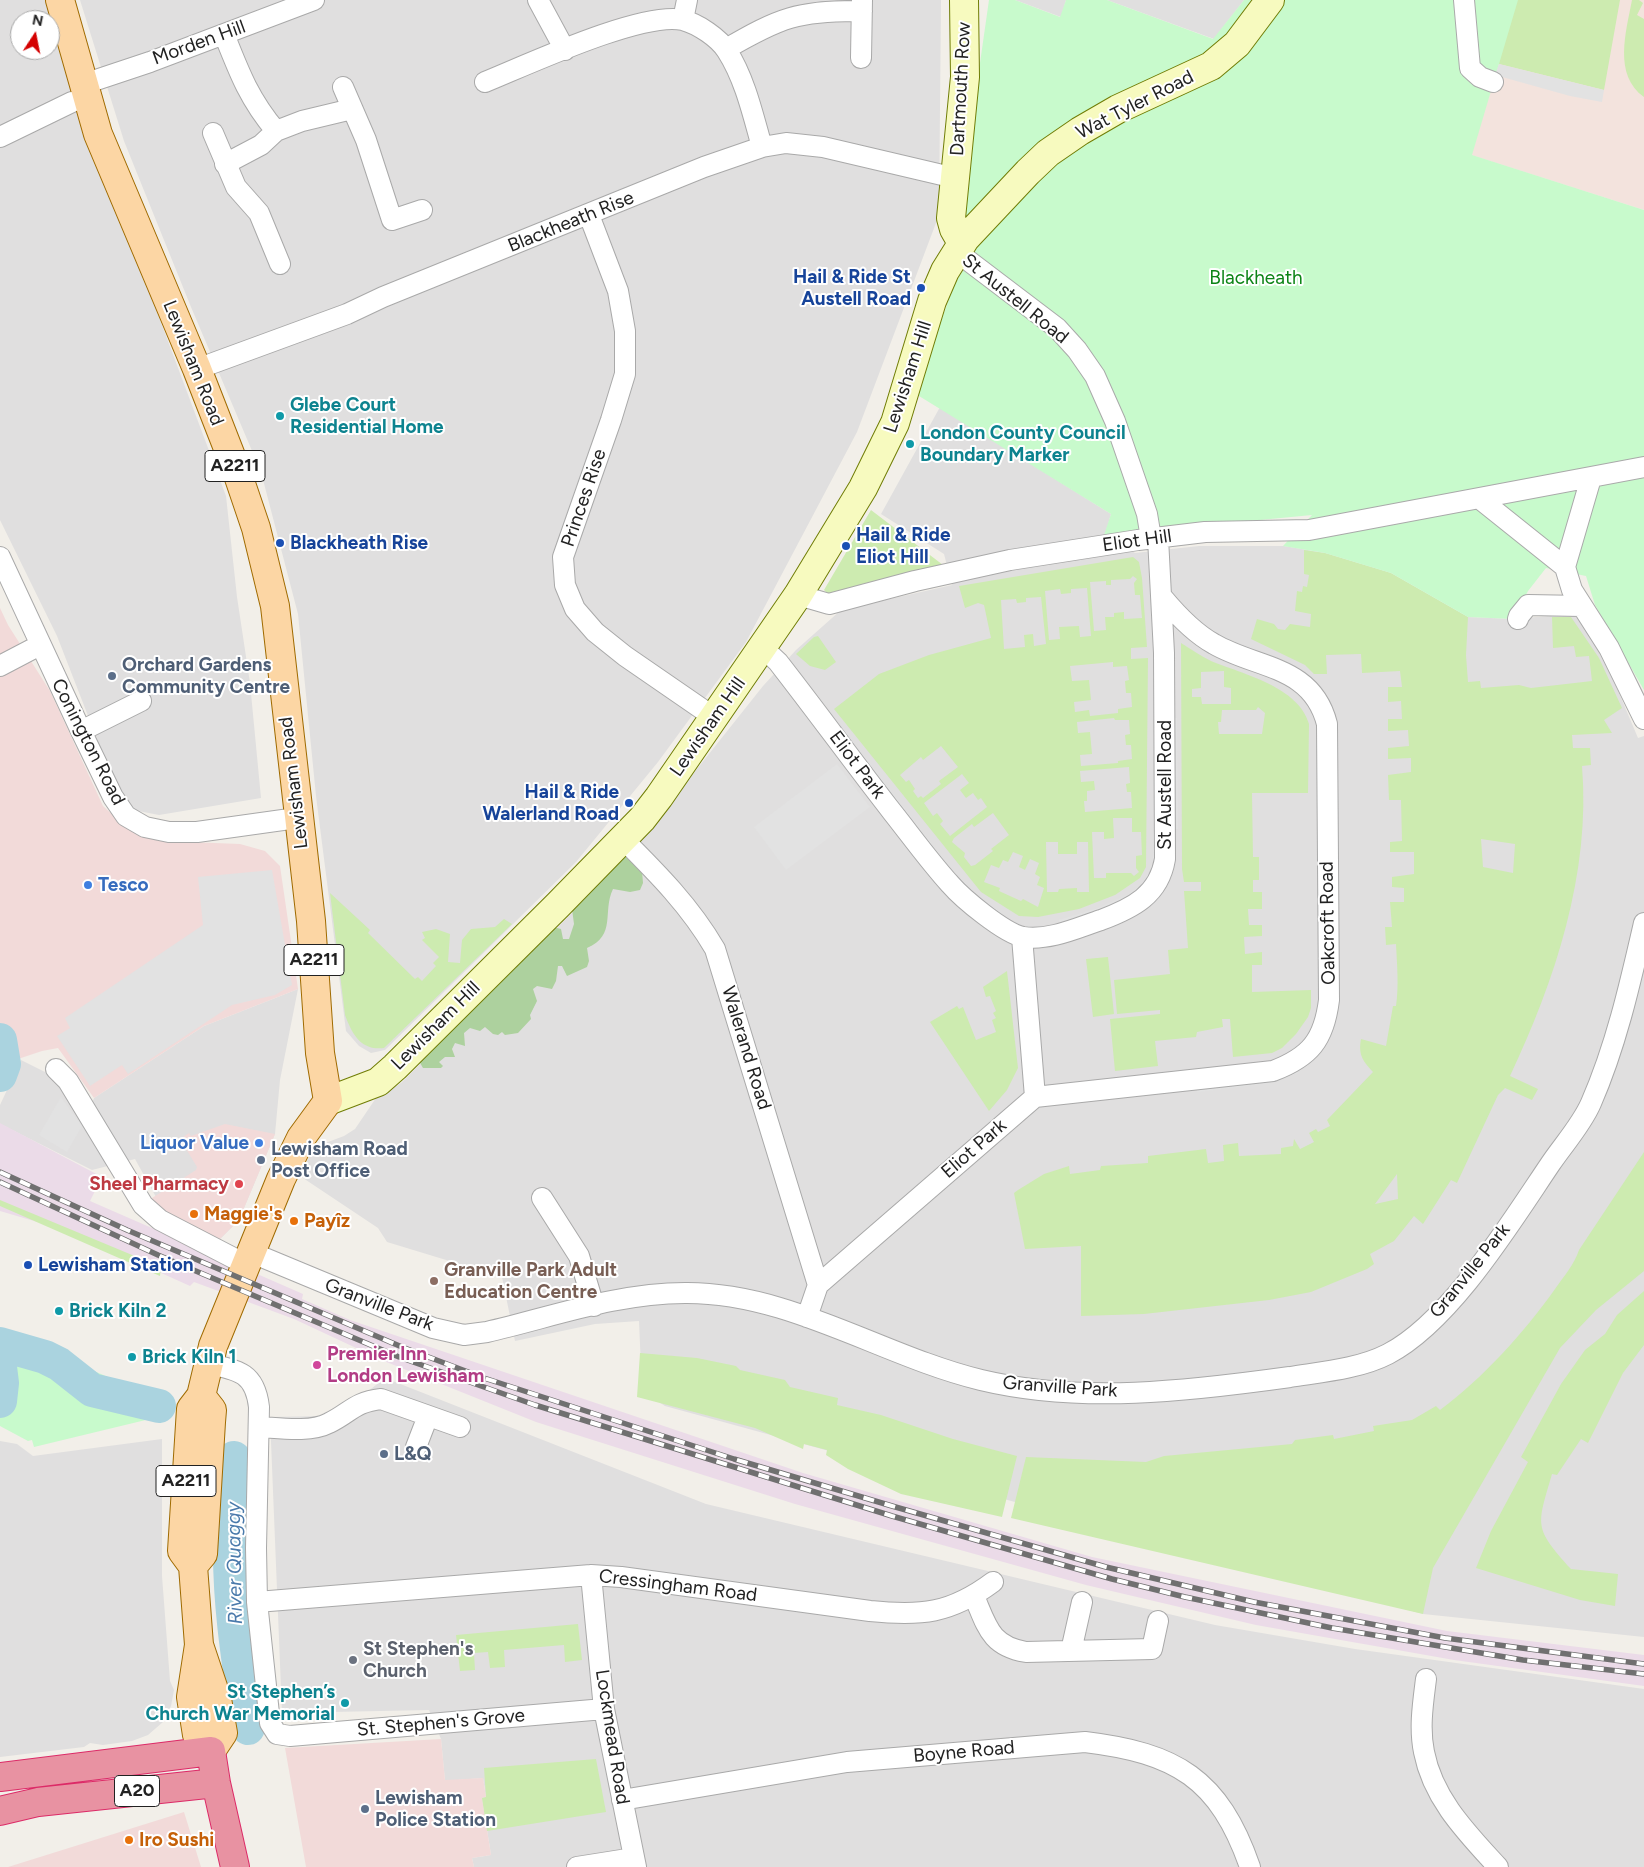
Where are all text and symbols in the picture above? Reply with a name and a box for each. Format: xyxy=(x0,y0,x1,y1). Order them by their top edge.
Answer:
north arrow xyxy=(10,10,60,60)
text: N xyxy=(31,11,45,30)
street label: Morden Hill xyxy=(149,16,249,70)
street label: Dartmouth Row xyxy=(946,21,976,157)
street label: Wat Tyler Road xyxy=(1072,66,1198,144)
street label: Blackheath Rise xyxy=(505,186,637,258)
street label: St Austell Road xyxy=(957,249,1073,349)
place label: Hail & Ride St Austell Road xyxy=(793,266,911,310)
park label: Blackheath xyxy=(1209,267,1303,289)
marker: Hail & Ride St Austell Road xyxy=(915,282,927,294)
street label: Lewisham Road xyxy=(158,297,228,429)
street label: Lewisham Hill xyxy=(879,318,937,436)
place label: Glebe Court Residential Home xyxy=(290,394,444,438)
marker: Glebe Court Residential Home xyxy=(274,410,286,422)
place label: London County Council Boundary Marker xyxy=(920,422,1126,466)
marker: London County Council Boundary Marker xyxy=(904,438,916,450)
street label: Princes Rise xyxy=(557,446,611,550)
road number: A2211 xyxy=(205,451,265,482)
place label: Hail & Ride Eliot Hill xyxy=(856,524,950,568)
street label: Eliot Hill xyxy=(1101,525,1173,557)
place label: Blackheath Rise xyxy=(290,532,428,554)
marker: Blackheath Rise xyxy=(274,537,286,549)
marker: Hail & Ride Eliot Hill xyxy=(840,540,852,552)
place label: Orchard Gardens Community Centre xyxy=(122,654,290,698)
marker: Orchard Gardens Community Centre xyxy=(106,670,118,682)
street label: Lewisham Hill xyxy=(665,673,751,781)
street label: Conington Road xyxy=(46,675,130,809)
street label: Lewisham Road xyxy=(275,716,313,850)
street label: St Austell Road xyxy=(1154,720,1176,850)
street label: Eliot Park xyxy=(824,727,890,803)
place label: Hail & Ride Walerland Road xyxy=(482,781,619,825)
marker: Hail & Ride Walerland Road xyxy=(623,797,635,809)
street label: Oakcroft Road xyxy=(1316,861,1340,985)
place label: Tesco xyxy=(98,874,149,896)
marker: Tesco xyxy=(82,879,94,891)
road number: A2211 xyxy=(284,944,344,976)
street label: Lewisham Hill xyxy=(387,977,485,1075)
street label: Walerand Road xyxy=(716,983,776,1113)
street label: Eliot Park xyxy=(937,1115,1011,1183)
place label: Liquor Value xyxy=(140,1132,249,1154)
marker: Liquor Value xyxy=(253,1137,265,1149)
place label: Lewisham Road Post Office xyxy=(271,1138,408,1182)
marker: Lewisham Road Post Office xyxy=(255,1154,267,1166)
place label: Sheel Pharmacy xyxy=(89,1173,229,1195)
marker: Sheel Pharmacy xyxy=(233,1178,245,1190)
place label: Maggie's xyxy=(204,1203,282,1225)
marker: Maggie's xyxy=(188,1208,200,1220)
place label: Payîz xyxy=(304,1210,350,1232)
marker: Payîz xyxy=(288,1215,300,1227)
street label: Granville Park xyxy=(1425,1219,1515,1323)
place label: Lewisham Station xyxy=(38,1254,194,1276)
marker: Lewisham Station xyxy=(22,1259,34,1271)
place label: Granville Park Adult Education Centre xyxy=(444,1259,617,1303)
street label: Granville Park xyxy=(321,1274,437,1336)
marker: Granville Park Adult Education Centre xyxy=(428,1275,440,1287)
place label: Brick Kiln 2 xyxy=(69,1300,167,1322)
marker: Brick Kiln 2 xyxy=(53,1305,65,1317)
place label: Premier Inn London Lewisham xyxy=(327,1343,484,1387)
place label: Brick Kiln 1 xyxy=(142,1346,237,1368)
marker: Brick Kiln 1 xyxy=(126,1351,138,1363)
marker: Premier Inn London Lewisham xyxy=(311,1359,323,1371)
street label: Granville Park xyxy=(1002,1372,1118,1402)
place label: L&Q xyxy=(394,1443,431,1465)
marker: L&Q xyxy=(378,1448,390,1460)
road number: A2211 xyxy=(156,1465,216,1496)
water label: River Quaggy xyxy=(222,1502,248,1624)
street label: Cressingham Road xyxy=(598,1565,758,1607)
place label: St Stephen's Church xyxy=(363,1638,473,1682)
marker: St Stephen's Church xyxy=(347,1654,359,1666)
street label: Lockmead Road xyxy=(590,1668,634,1806)
place label: St Stephen’s Church War Memorial xyxy=(146,1681,335,1725)
marker: St Stephen’s Church War Memorial xyxy=(339,1697,351,1709)
street label: St. Stephen's Grove xyxy=(356,1704,526,1742)
street label: Boyne Road xyxy=(912,1736,1016,1768)
road number: A20 xyxy=(114,1775,160,1806)
place label: Lewisham Police Station xyxy=(375,1787,496,1831)
marker: Lewisham Police Station xyxy=(359,1803,371,1815)
place label: Iro Sushi xyxy=(139,1829,214,1851)
marker: Iro Sushi xyxy=(123,1834,135,1846)

